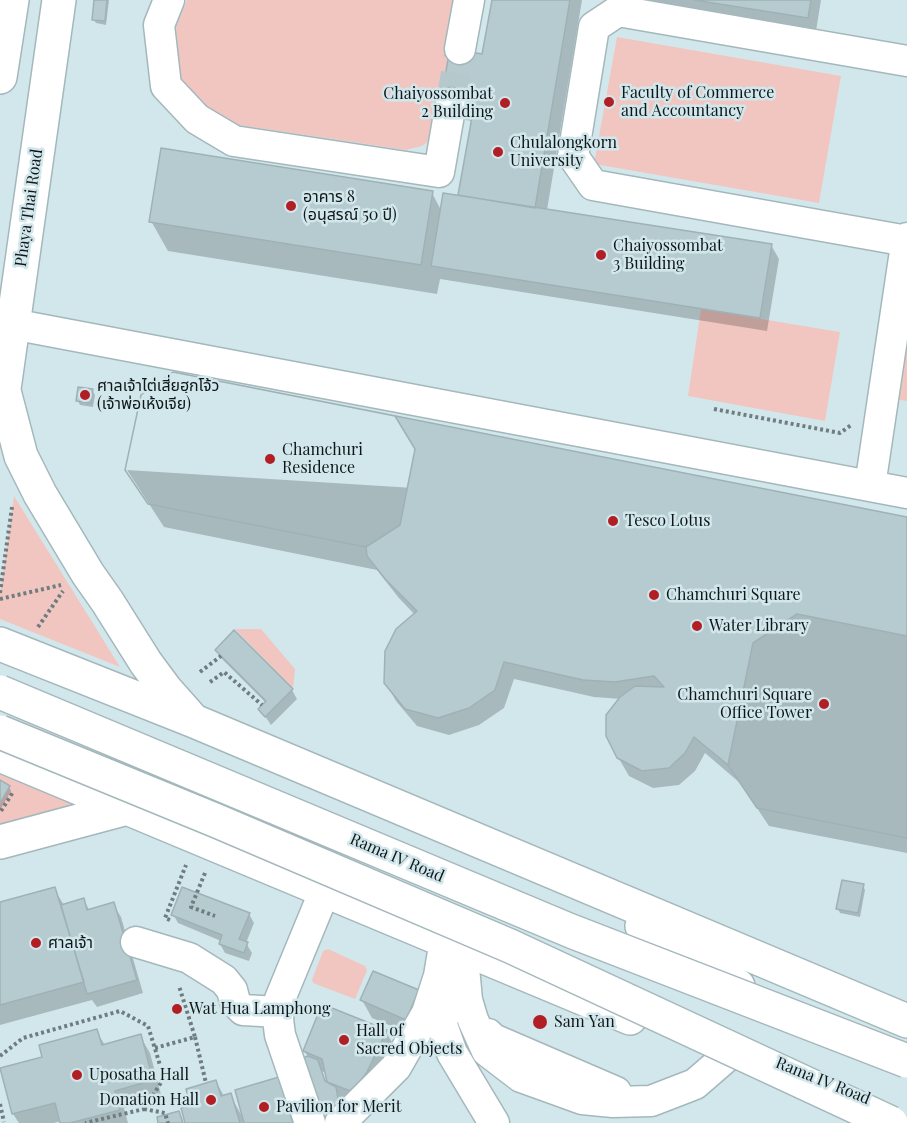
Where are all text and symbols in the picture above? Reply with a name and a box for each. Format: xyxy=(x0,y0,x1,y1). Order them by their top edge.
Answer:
place label: Faculty of Commerce and Accountancy xyxy=(621,83,774,121)
place label: Chaiyossombat 2 Building xyxy=(383,84,493,122)
marker: Faculty of Commerce and Accountancy xyxy=(602,95,616,109)
marker: Chaiyossombat 2 Building xyxy=(498,96,512,110)
place label: Chulalongkorn University xyxy=(510,133,617,171)
marker: Chulalongkorn University xyxy=(491,145,505,159)
street label: Phaya Thai Road xyxy=(11,148,47,268)
place label: อาคาร 8 (อนุสรณ์ 50 ปี) xyxy=(303,187,397,225)
marker: อาคาร 8 (อนุสรณ์ 50 ปี) xyxy=(284,199,298,213)
place label: Chaiyossombat 3 Building xyxy=(613,236,723,274)
marker: Chaiyossombat 3 Building xyxy=(594,248,608,262)
place label: ศาลเจ้าไต่เสี่ยฮุกโจ้ว (เจ้าพ่อเห้งเจีย) xyxy=(97,376,219,414)
marker: ศาลเจ้าไต่เสี่ยฮุกโจ้ว (เจ้าพ่อเห้งเจีย) xyxy=(78,388,92,402)
place label: Chamchuri Residence xyxy=(282,440,363,478)
marker: Chamchuri Residence xyxy=(263,452,277,466)
place label: Tesco Lotus xyxy=(625,511,710,531)
marker: Tesco Lotus xyxy=(606,514,620,528)
place label: Chamchuri Square xyxy=(666,585,801,605)
marker: Chamchuri Square xyxy=(647,588,661,602)
place label: Water Library xyxy=(709,616,809,636)
marker: Water Library xyxy=(690,619,704,633)
place label: Chamchuri Square Office Tower xyxy=(677,685,812,723)
marker: Chamchuri Square Office Tower xyxy=(817,697,831,711)
street label: Rama IV Road xyxy=(347,830,447,886)
place label: ศาลเจ้า xyxy=(48,933,93,953)
marker: ศาลเจ้า xyxy=(29,936,43,950)
place label: Wat Hua Lamphong xyxy=(189,999,330,1019)
marker: Wat Hua Lamphong xyxy=(170,1002,184,1016)
place label: Sam Yan xyxy=(554,1012,615,1032)
marker: Sam Yan xyxy=(531,1013,549,1031)
place label: Hall of Sacred Objects xyxy=(356,1021,462,1059)
marker: Hall of Sacred Objects xyxy=(337,1033,351,1047)
street label: Rama IV Road xyxy=(773,1053,873,1109)
place label: Uposatha Hall xyxy=(89,1065,189,1085)
marker: Uposatha Hall xyxy=(70,1068,84,1082)
place label: Donation Hall xyxy=(99,1090,199,1110)
marker: Donation Hall xyxy=(204,1093,218,1107)
place label: Pavilion for Merit xyxy=(276,1097,401,1117)
marker: Pavilion for Merit xyxy=(257,1100,271,1114)

